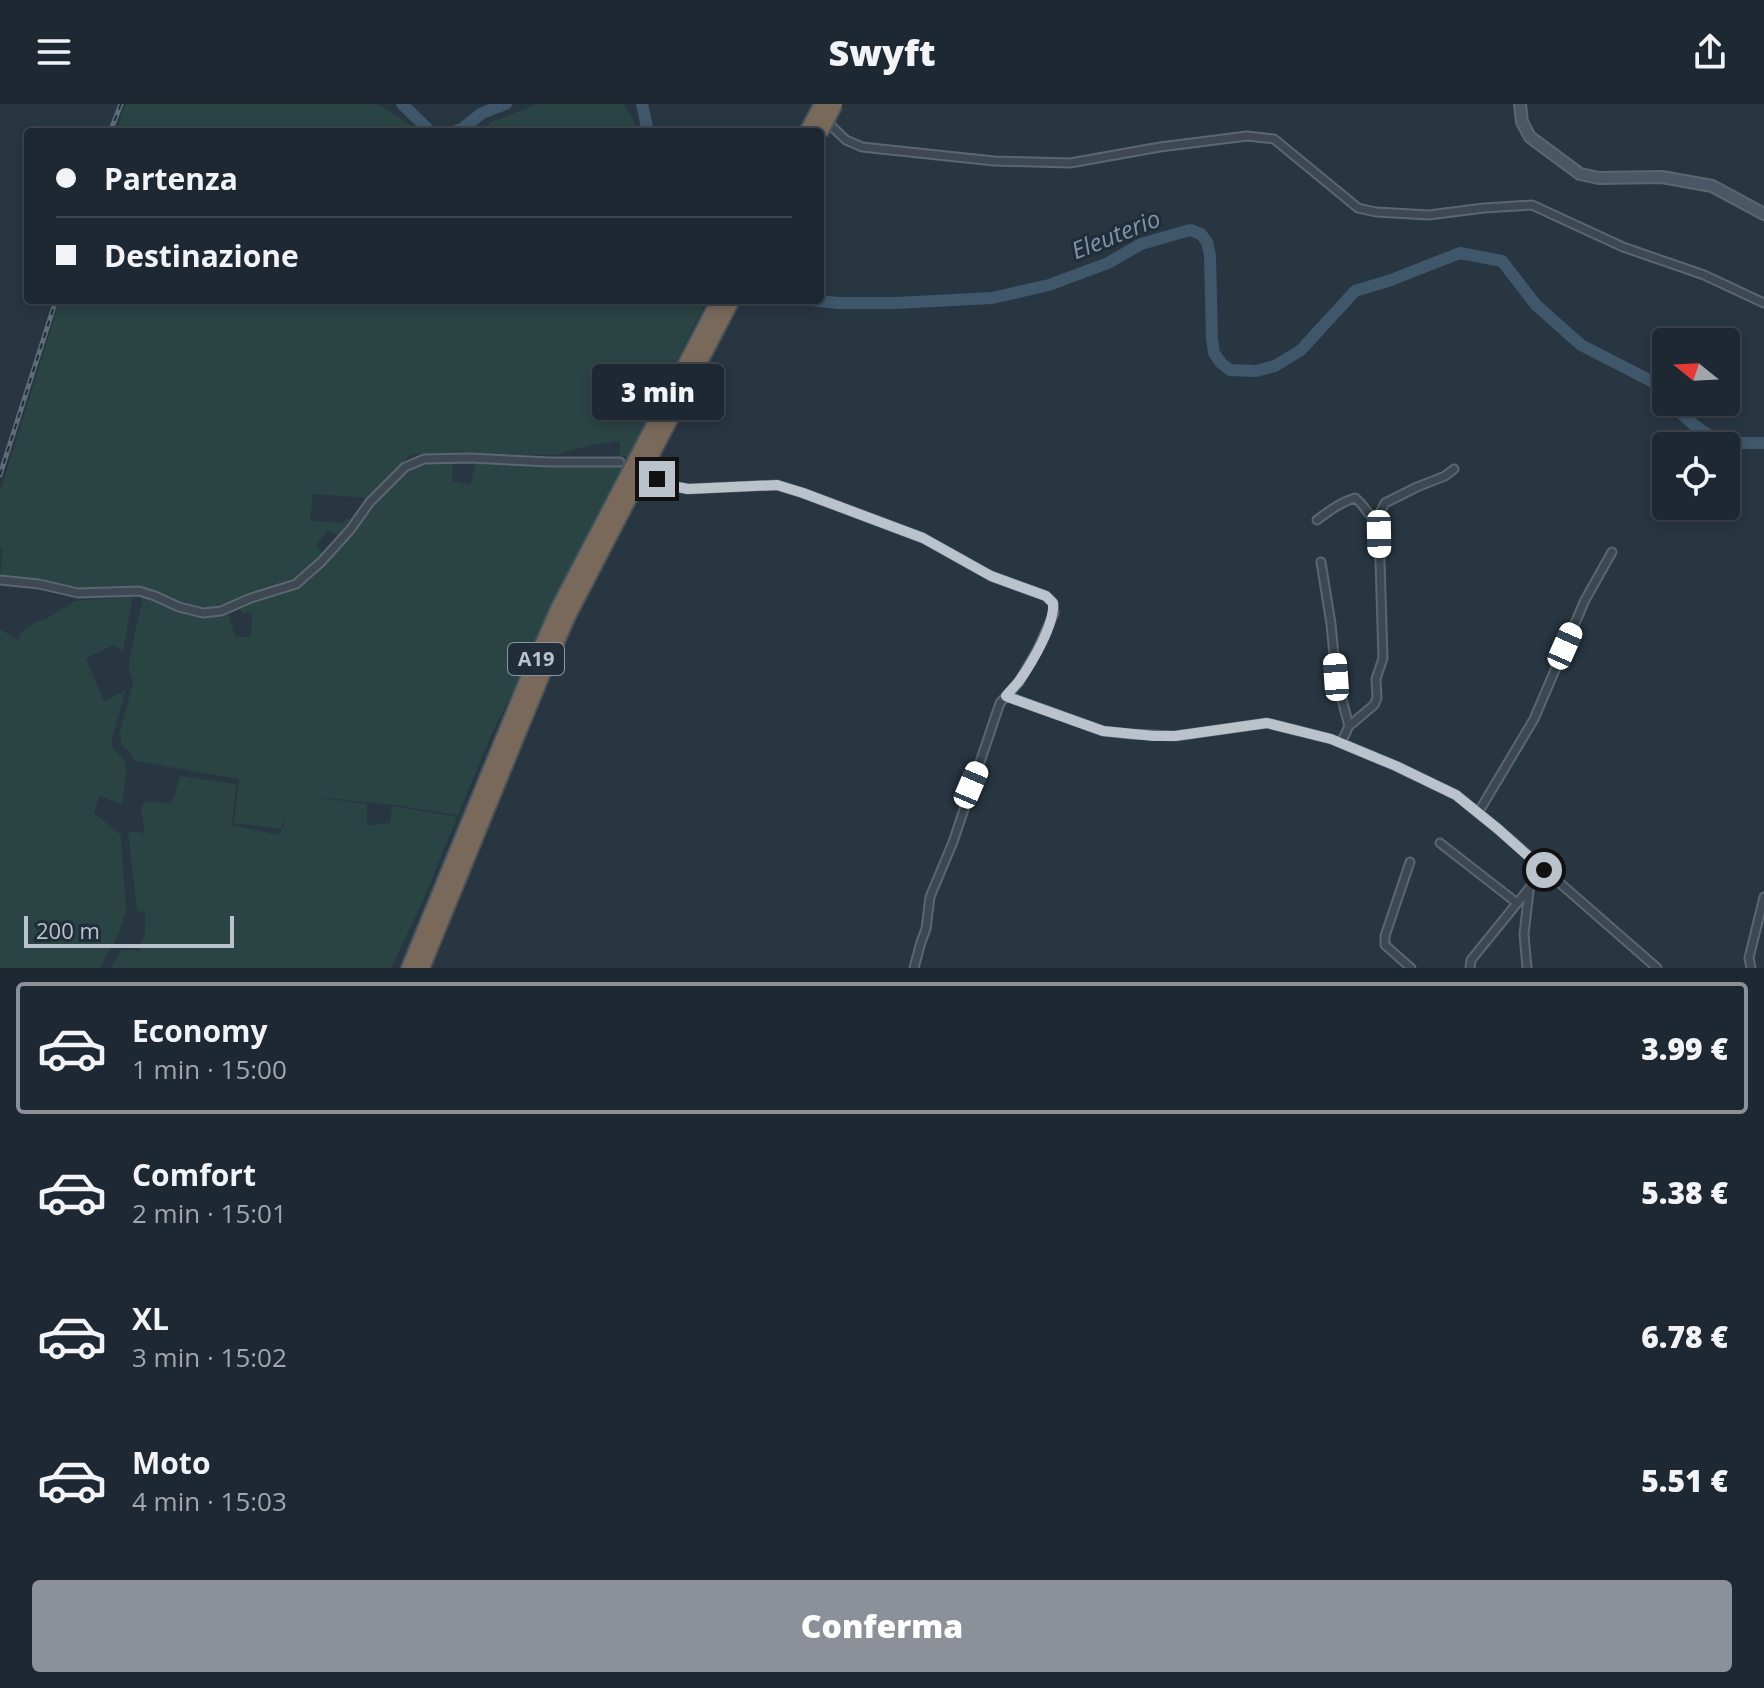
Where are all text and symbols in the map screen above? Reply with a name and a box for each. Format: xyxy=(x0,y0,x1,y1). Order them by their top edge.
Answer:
text: Swyft xyxy=(829,28,935,77)
icon: menu xyxy=(32,30,76,74)
icon: share xyxy=(1688,30,1732,74)
text: Partenza xyxy=(104,158,238,199)
water label: Eleuterio xyxy=(1066,201,1165,266)
text: Destinazione xyxy=(104,235,299,276)
north arrow xyxy=(1652,328,1740,416)
map controls xyxy=(1652,328,1740,520)
callout: 3 min xyxy=(591,363,723,419)
text: 3 min xyxy=(621,374,695,410)
button: locate xyxy=(1652,432,1740,520)
route end xyxy=(639,461,675,497)
car xyxy=(1367,510,1391,558)
car xyxy=(1544,619,1586,673)
road number: A19 xyxy=(508,643,564,675)
car xyxy=(1322,652,1350,702)
car xyxy=(951,758,991,812)
route start xyxy=(1526,852,1562,888)
scale bar xyxy=(24,912,234,948)
text: 200 m xyxy=(36,915,100,945)
text: Economy xyxy=(132,1010,268,1051)
icon: car xyxy=(36,1012,108,1084)
text: 3.99 € xyxy=(1641,1028,1728,1069)
text: 1 min · 15:00 xyxy=(132,1051,287,1087)
text: Comfort xyxy=(132,1154,256,1195)
icon: car xyxy=(36,1156,108,1228)
text: 5.38 € xyxy=(1641,1172,1728,1213)
text: 2 min · 15:01 xyxy=(132,1195,287,1231)
text: XL xyxy=(132,1298,169,1339)
icon: car xyxy=(36,1300,108,1372)
text: 6.78 € xyxy=(1641,1316,1728,1357)
text: 3 min · 15:02 xyxy=(132,1339,287,1375)
text: Moto xyxy=(132,1442,210,1483)
icon: car xyxy=(36,1444,108,1516)
text: 5.51 € xyxy=(1641,1460,1728,1501)
text: 4 min · 15:03 xyxy=(132,1483,287,1519)
button: Conferma xyxy=(32,1580,1732,1672)

